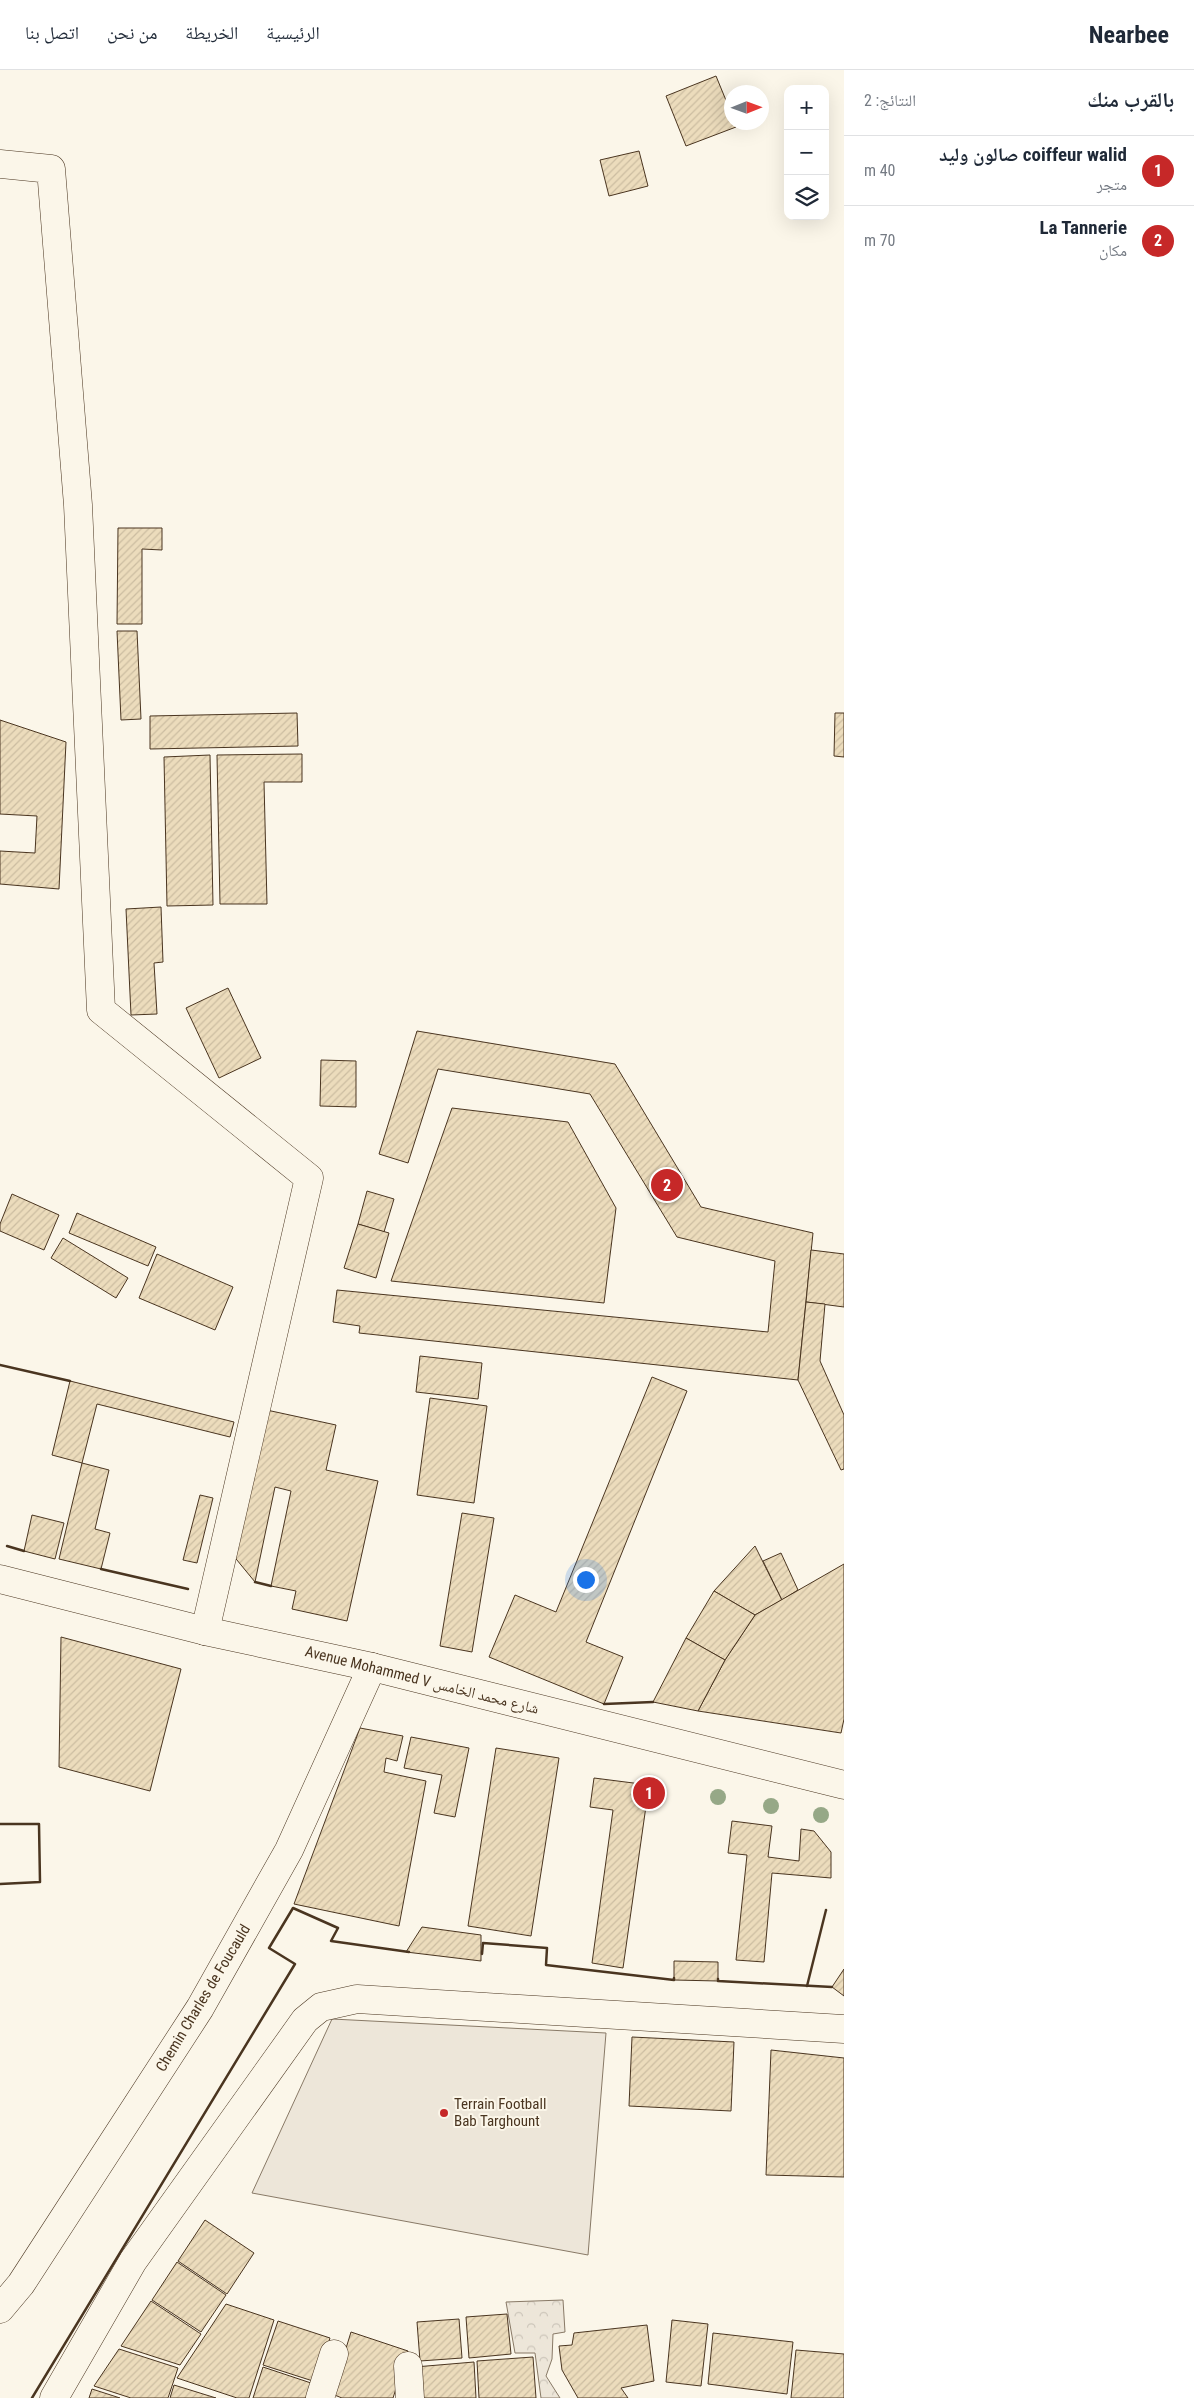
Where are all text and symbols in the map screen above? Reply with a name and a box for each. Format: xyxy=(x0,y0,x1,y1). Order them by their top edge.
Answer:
text: Nearbee xyxy=(1089,21,1169,49)
text: اتصل بنا xyxy=(25,22,79,43)
text: من نحن xyxy=(107,22,157,43)
text: الخريطة xyxy=(185,22,238,43)
text: الرئيسية xyxy=(266,22,320,43)
north arrow xyxy=(724,85,769,130)
map controls xyxy=(784,85,829,220)
button: + xyxy=(784,85,829,130)
text: بالقرب منك xyxy=(1087,88,1174,112)
text: النتائج: 2 xyxy=(864,91,916,110)
button: − xyxy=(784,130,829,175)
text: coiffeur walid صالون وليد xyxy=(939,143,1127,166)
text: 40 m xyxy=(864,161,896,180)
text: 1 xyxy=(1154,161,1162,180)
button: layers xyxy=(784,175,829,220)
text: متجر xyxy=(1097,175,1127,194)
text: La Tannerie xyxy=(1039,216,1127,239)
text: 70 m xyxy=(864,231,896,250)
text: 2 xyxy=(1154,231,1162,250)
text: مكان xyxy=(1099,241,1127,260)
pin: 2 xyxy=(651,1166,683,1204)
your location xyxy=(573,1567,599,1593)
street label: Avenue Mohammed V شارع محمد الخامس xyxy=(303,1642,541,1719)
pin: 1 xyxy=(633,1774,665,1812)
street label: Chemin Charles de Foucauld xyxy=(152,1921,254,2075)
place label: Terrain Football Bab Targhount xyxy=(454,2095,546,2130)
marker: Terrain Football Bab Targhount xyxy=(438,2107,450,2119)

